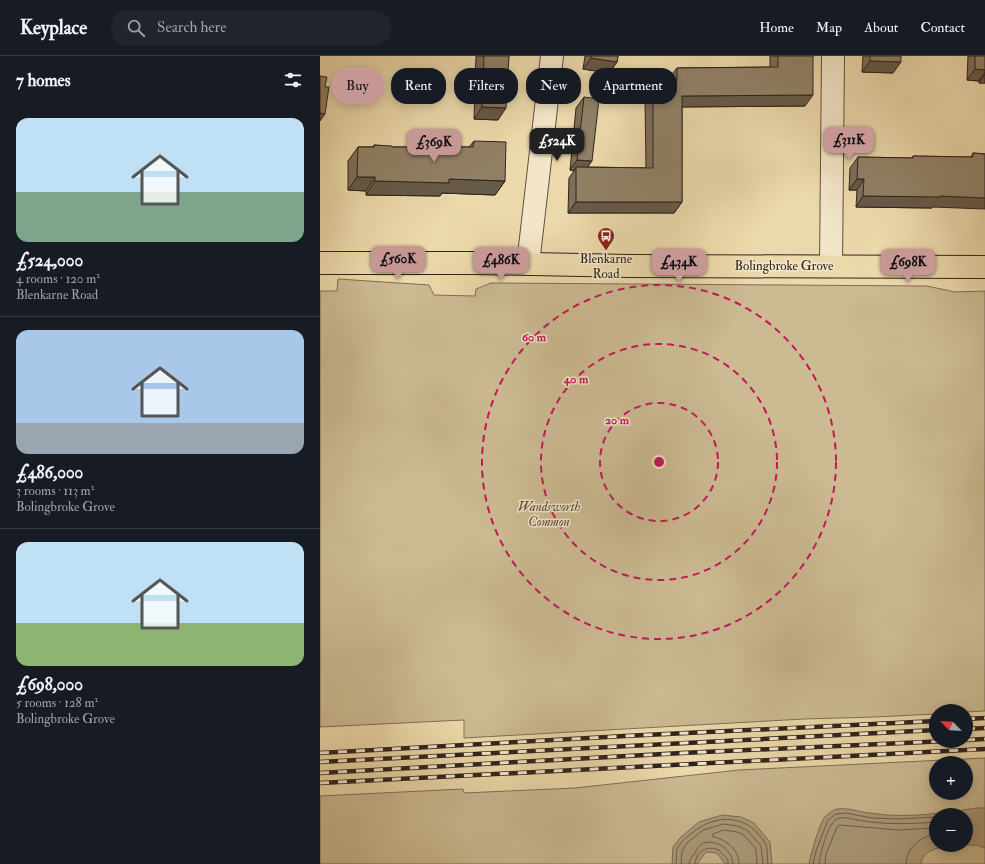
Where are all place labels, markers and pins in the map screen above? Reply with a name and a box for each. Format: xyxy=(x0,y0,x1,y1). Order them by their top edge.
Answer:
pin: £311K xyxy=(821,127,877,161)
pin: £524K xyxy=(529,128,585,162)
pin: £369K xyxy=(406,129,462,163)
bus stop icon: Blenkarne Road xyxy=(596,226,616,251)
pin: £560K xyxy=(370,246,426,280)
pin: £486K xyxy=(473,247,529,281)
pin: £434K xyxy=(651,249,707,283)
pin: £698K xyxy=(880,249,936,283)
place label: Blenkarne Road xyxy=(580,251,633,282)
centre of rings xyxy=(652,455,666,469)

